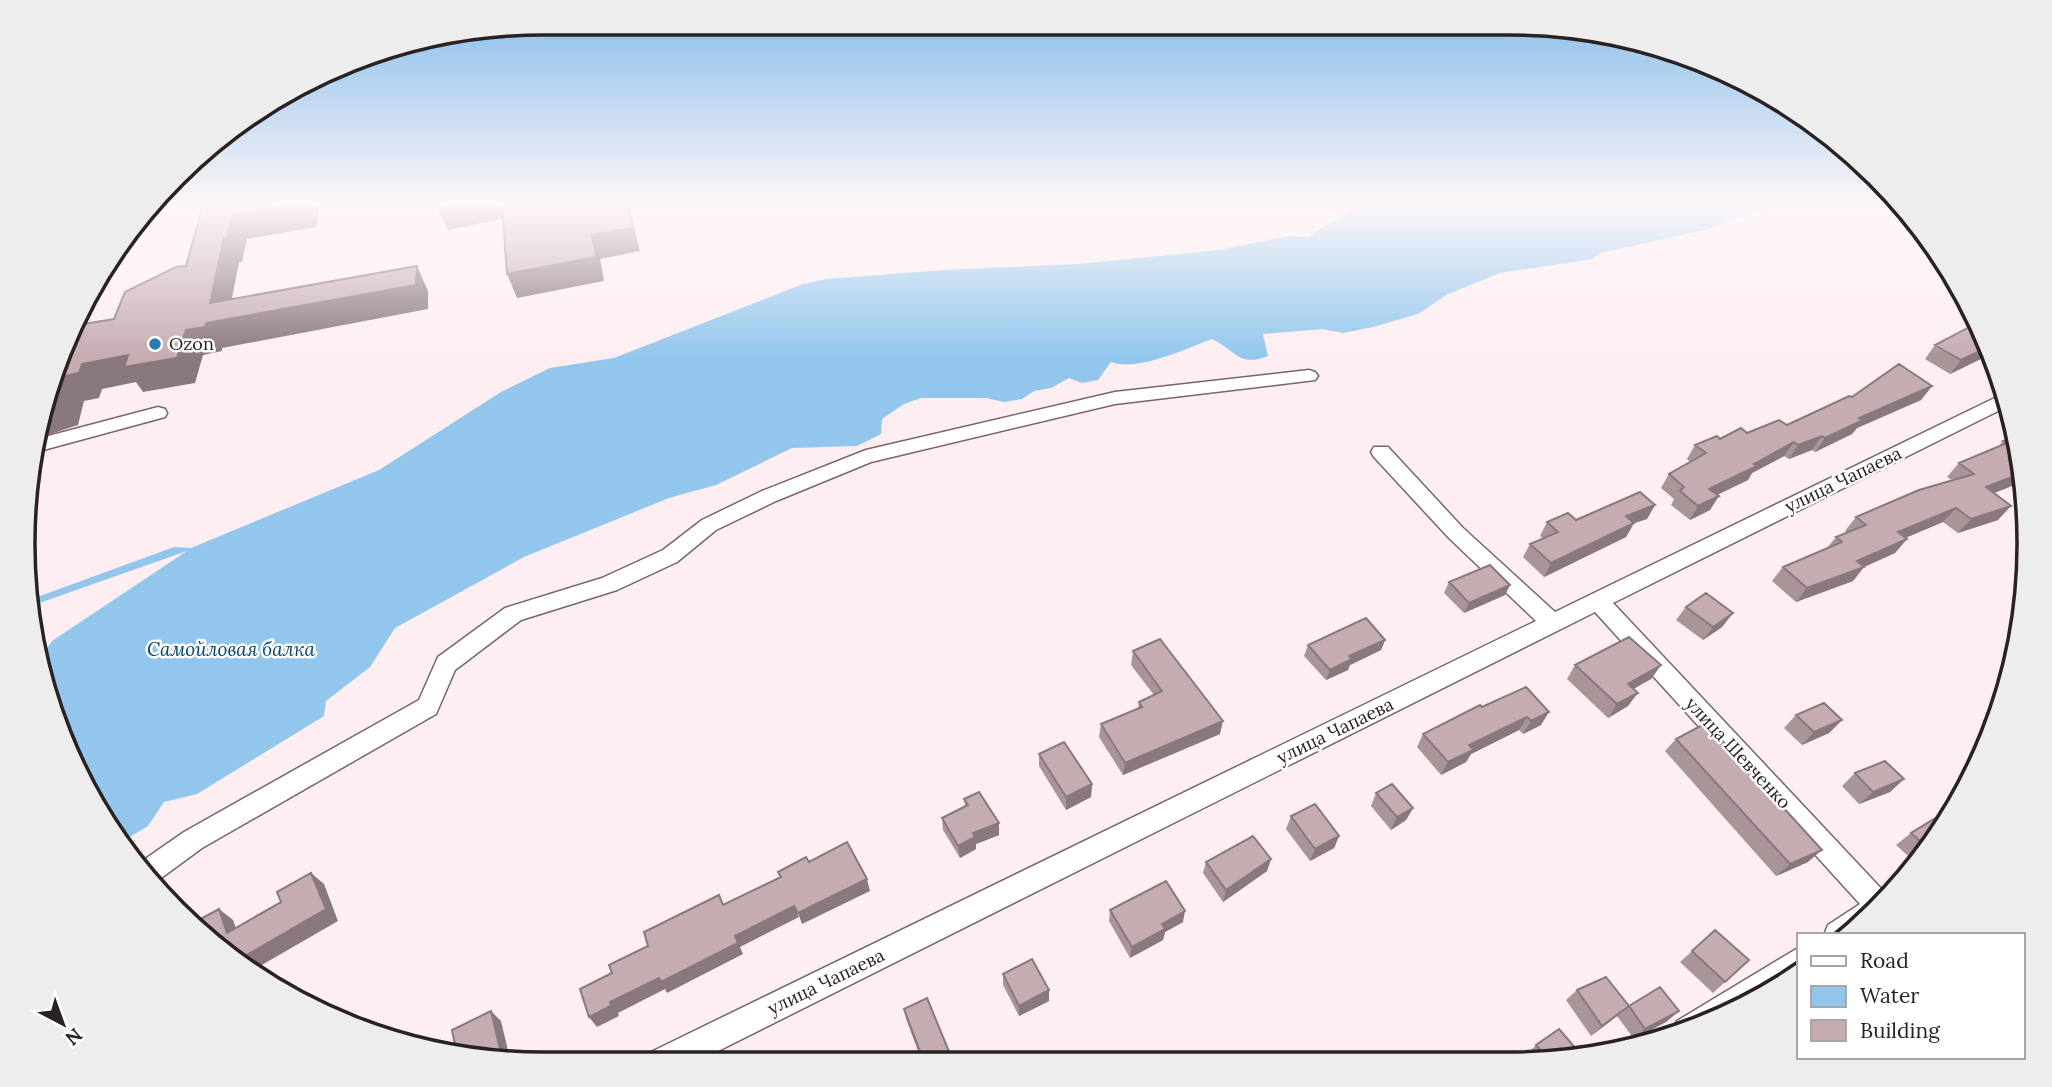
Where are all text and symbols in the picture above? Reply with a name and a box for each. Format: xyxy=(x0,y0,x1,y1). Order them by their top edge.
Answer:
place label: Ozon xyxy=(169,332,214,355)
marker: Ozon xyxy=(147,336,163,352)
street label: улица Чапаева xyxy=(1781,441,1905,518)
water label: Самойловая балка xyxy=(147,637,316,661)
street label: улица Чапаева xyxy=(1273,692,1397,769)
street label: улица Шевченко xyxy=(1681,692,1796,813)
legend xyxy=(1797,933,2024,1059)
street label: улица Чапаева xyxy=(764,943,888,1020)
text: Road xyxy=(1860,947,1909,974)
text: Water xyxy=(1860,982,1919,1009)
north arrow xyxy=(28,989,98,1059)
text: Building xyxy=(1860,1017,1940,1044)
text: N xyxy=(61,1023,88,1051)

